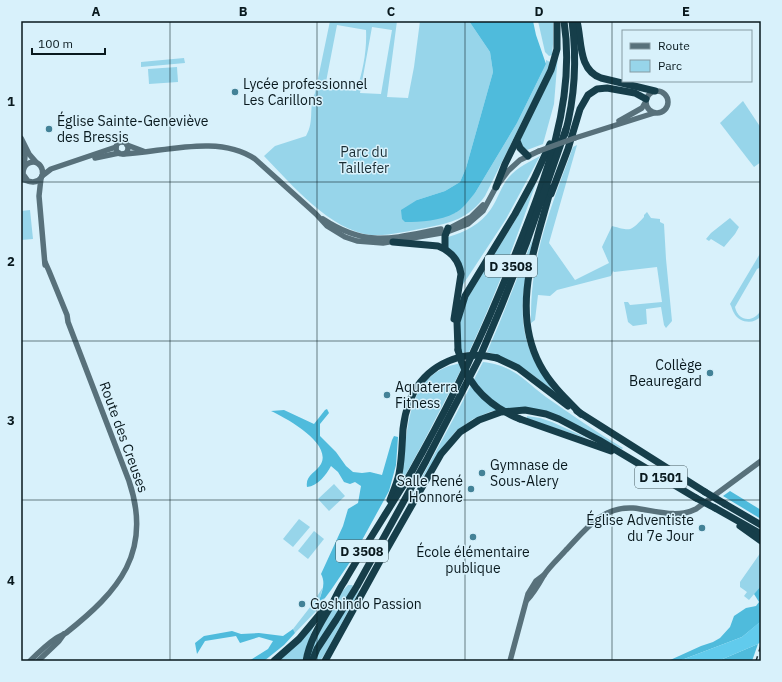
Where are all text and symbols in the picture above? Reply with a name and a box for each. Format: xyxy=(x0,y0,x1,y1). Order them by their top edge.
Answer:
text: A xyxy=(92,3,101,20)
text: B xyxy=(239,3,248,20)
text: C xyxy=(387,3,396,20)
text: D xyxy=(534,3,544,20)
text: E xyxy=(682,3,690,20)
scale bar xyxy=(32,30,105,56)
legend xyxy=(622,30,752,82)
text: 100 m xyxy=(38,36,73,51)
text: Route xyxy=(658,38,690,53)
text: Parc xyxy=(658,58,682,73)
place label: Lycée professionnel Les Carillons xyxy=(243,75,368,109)
marker: Lycée professionnel Les Carillons xyxy=(230,87,240,97)
text: 1 xyxy=(7,93,15,110)
place label: Église Sainte-Geneviève des Bressis xyxy=(57,111,209,146)
marker: Église Sainte-Geneviève des Bressis xyxy=(44,124,54,134)
park label: Parc du Taillefer xyxy=(339,143,389,177)
text: 2 xyxy=(7,253,15,270)
road number: D 3508 xyxy=(485,255,537,277)
place label: Collège Beauregard xyxy=(629,356,702,390)
marker: Collège Beauregard xyxy=(705,368,715,378)
place label: Aquaterra Fitness xyxy=(395,378,458,412)
street label: Route des Creuses xyxy=(96,379,153,495)
marker: Aquaterra Fitness xyxy=(382,390,392,400)
text: 3 xyxy=(7,412,15,429)
place label: Gymnase de Sous-Alery xyxy=(490,456,568,490)
road number: D 1501 xyxy=(635,466,687,488)
marker: Gymnase de Sous-Alery xyxy=(477,468,487,478)
place label: Salle René Honnoré xyxy=(397,472,463,506)
marker: Salle René Honnoré xyxy=(466,484,476,494)
place label: Église Adventiste du 7e Jour xyxy=(586,510,694,545)
marker: Église Adventiste du 7e Jour xyxy=(697,523,707,533)
marker: École élémentaire publique xyxy=(468,532,478,542)
road number: D 3508 xyxy=(336,540,388,562)
place label: École élémentaire publique xyxy=(416,542,530,577)
text: 4 xyxy=(7,572,15,589)
place label: Goshindo Passion xyxy=(310,595,422,613)
marker: Goshindo Passion xyxy=(297,599,307,609)

